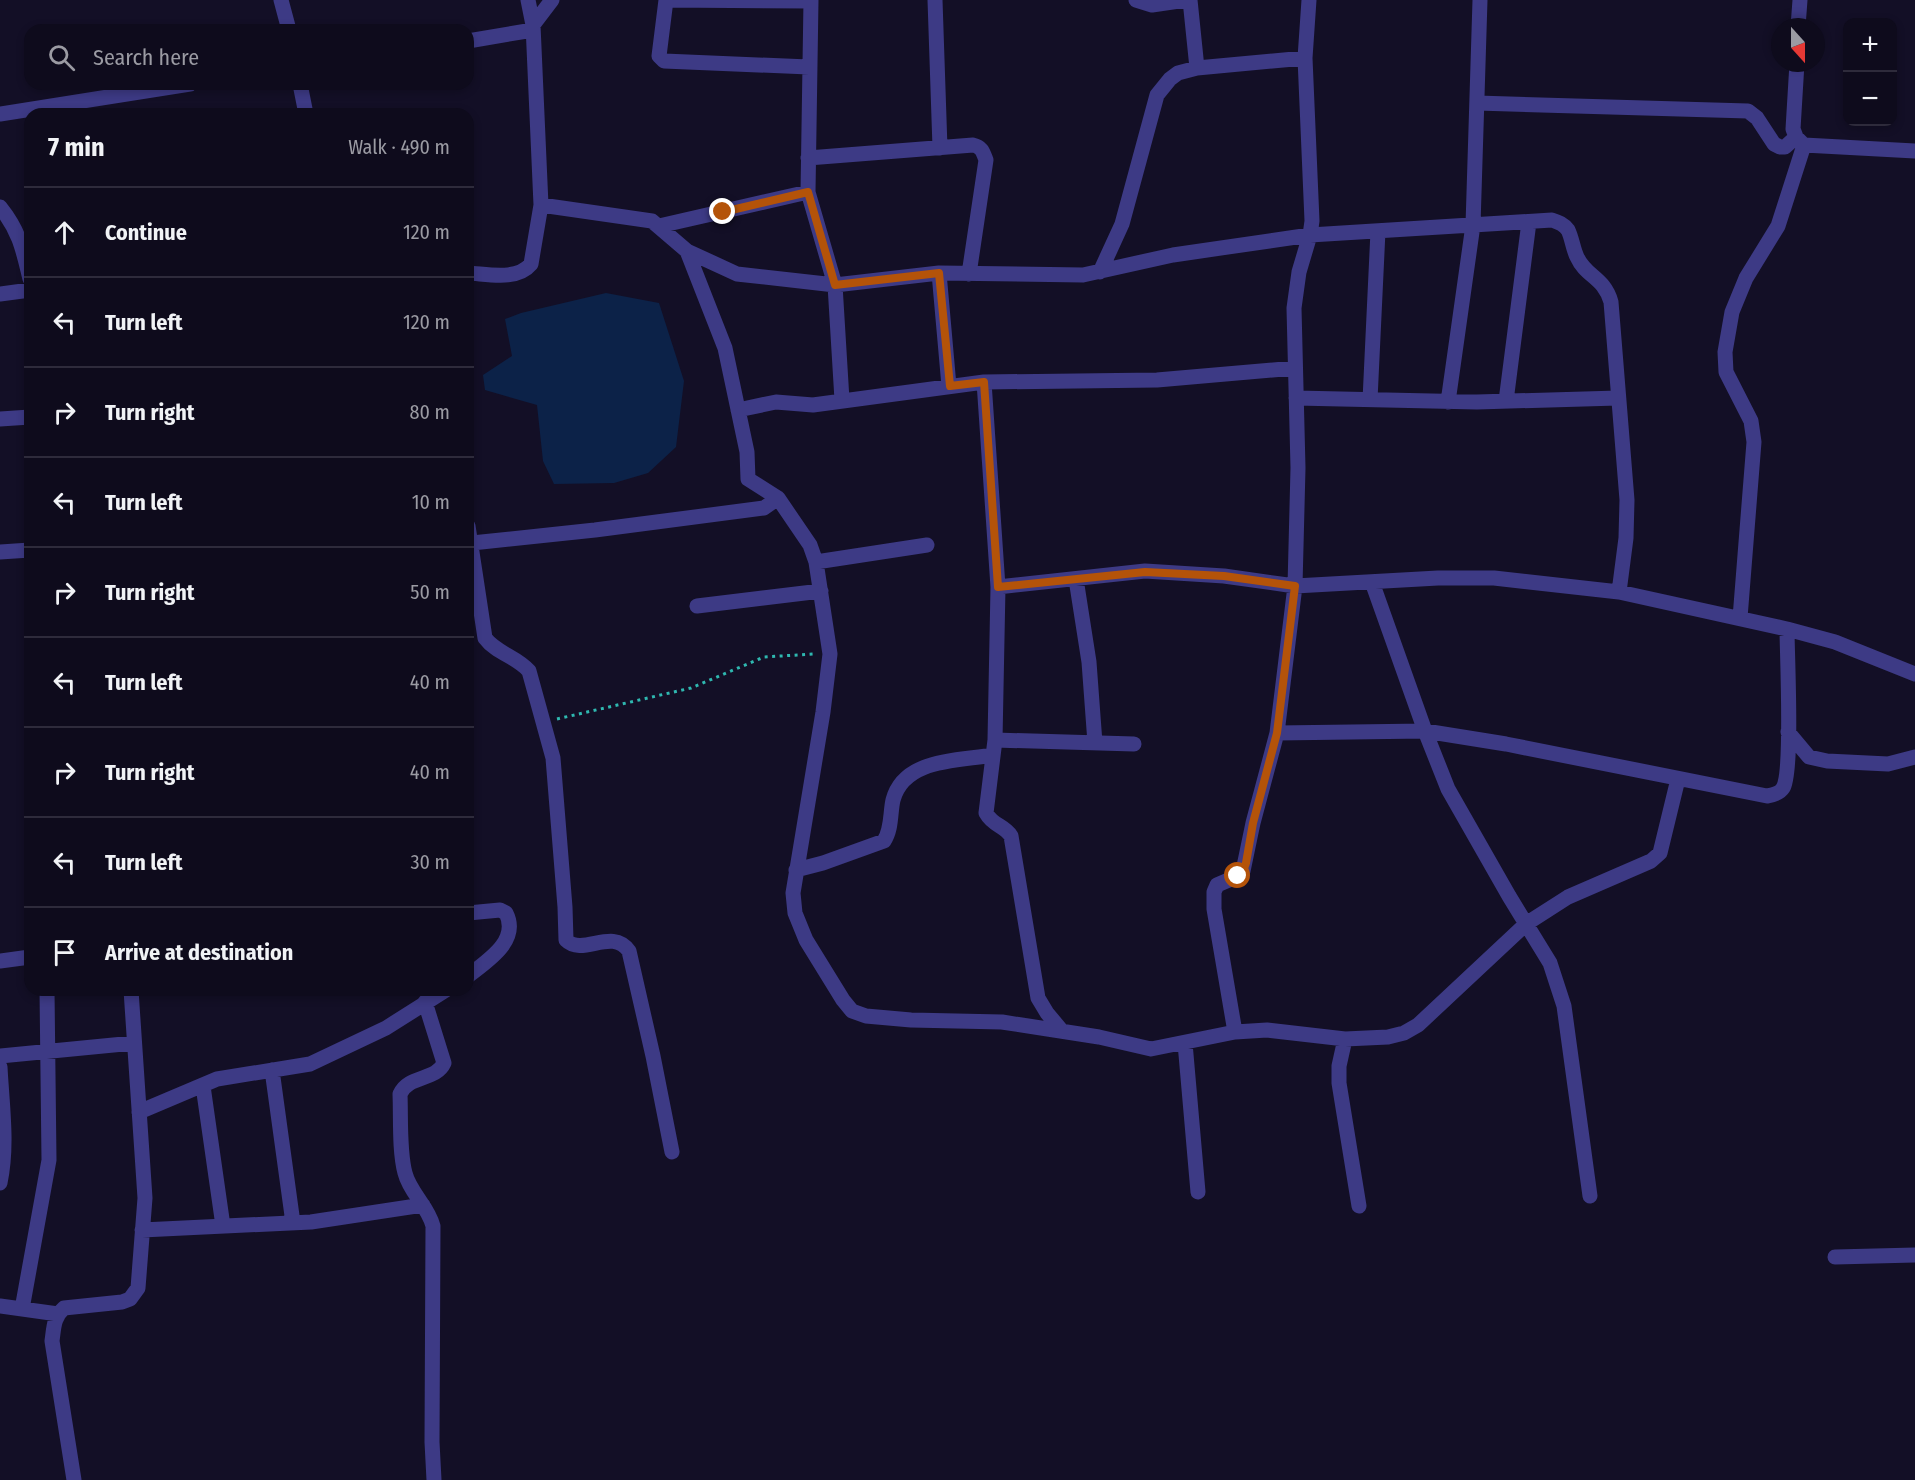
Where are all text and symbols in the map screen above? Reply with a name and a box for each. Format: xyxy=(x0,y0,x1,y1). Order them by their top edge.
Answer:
north arrow xyxy=(1771,18,1825,72)
map controls xyxy=(1843,18,1897,126)
button: + xyxy=(1843,18,1897,72)
search box xyxy=(24,24,474,90)
icon: search xyxy=(45,41,78,74)
text: Search here xyxy=(93,44,199,71)
button: − xyxy=(1843,72,1897,126)
text: 7 min xyxy=(48,132,105,163)
text: Walk · 490 m xyxy=(348,135,450,159)
route end xyxy=(709,198,735,224)
icon: ahead xyxy=(48,216,81,249)
text: Continue xyxy=(105,219,187,246)
text: 120 m xyxy=(403,220,450,244)
icon: left xyxy=(48,306,81,339)
text: Turn left xyxy=(105,309,183,336)
text: 120 m xyxy=(403,310,450,334)
icon: right xyxy=(48,396,81,429)
text: Turn right xyxy=(105,399,194,426)
text: 80 m xyxy=(410,400,450,424)
icon: left xyxy=(48,486,81,519)
text: Turn left xyxy=(105,489,183,516)
text: 10 m xyxy=(412,490,450,514)
icon: right xyxy=(48,576,81,609)
text: Turn right xyxy=(105,579,194,606)
text: 50 m xyxy=(410,580,450,604)
icon: left xyxy=(48,666,81,699)
text: Turn left xyxy=(105,669,183,696)
text: 40 m xyxy=(410,670,450,694)
icon: right xyxy=(48,756,81,789)
text: Turn right xyxy=(105,759,194,786)
text: 40 m xyxy=(410,760,450,784)
icon: left xyxy=(48,846,81,879)
text: Turn left xyxy=(105,849,183,876)
text: 30 m xyxy=(410,850,450,874)
route start xyxy=(1224,862,1250,888)
icon: arrive xyxy=(48,936,81,969)
text: Arrive at destination xyxy=(105,939,293,966)

